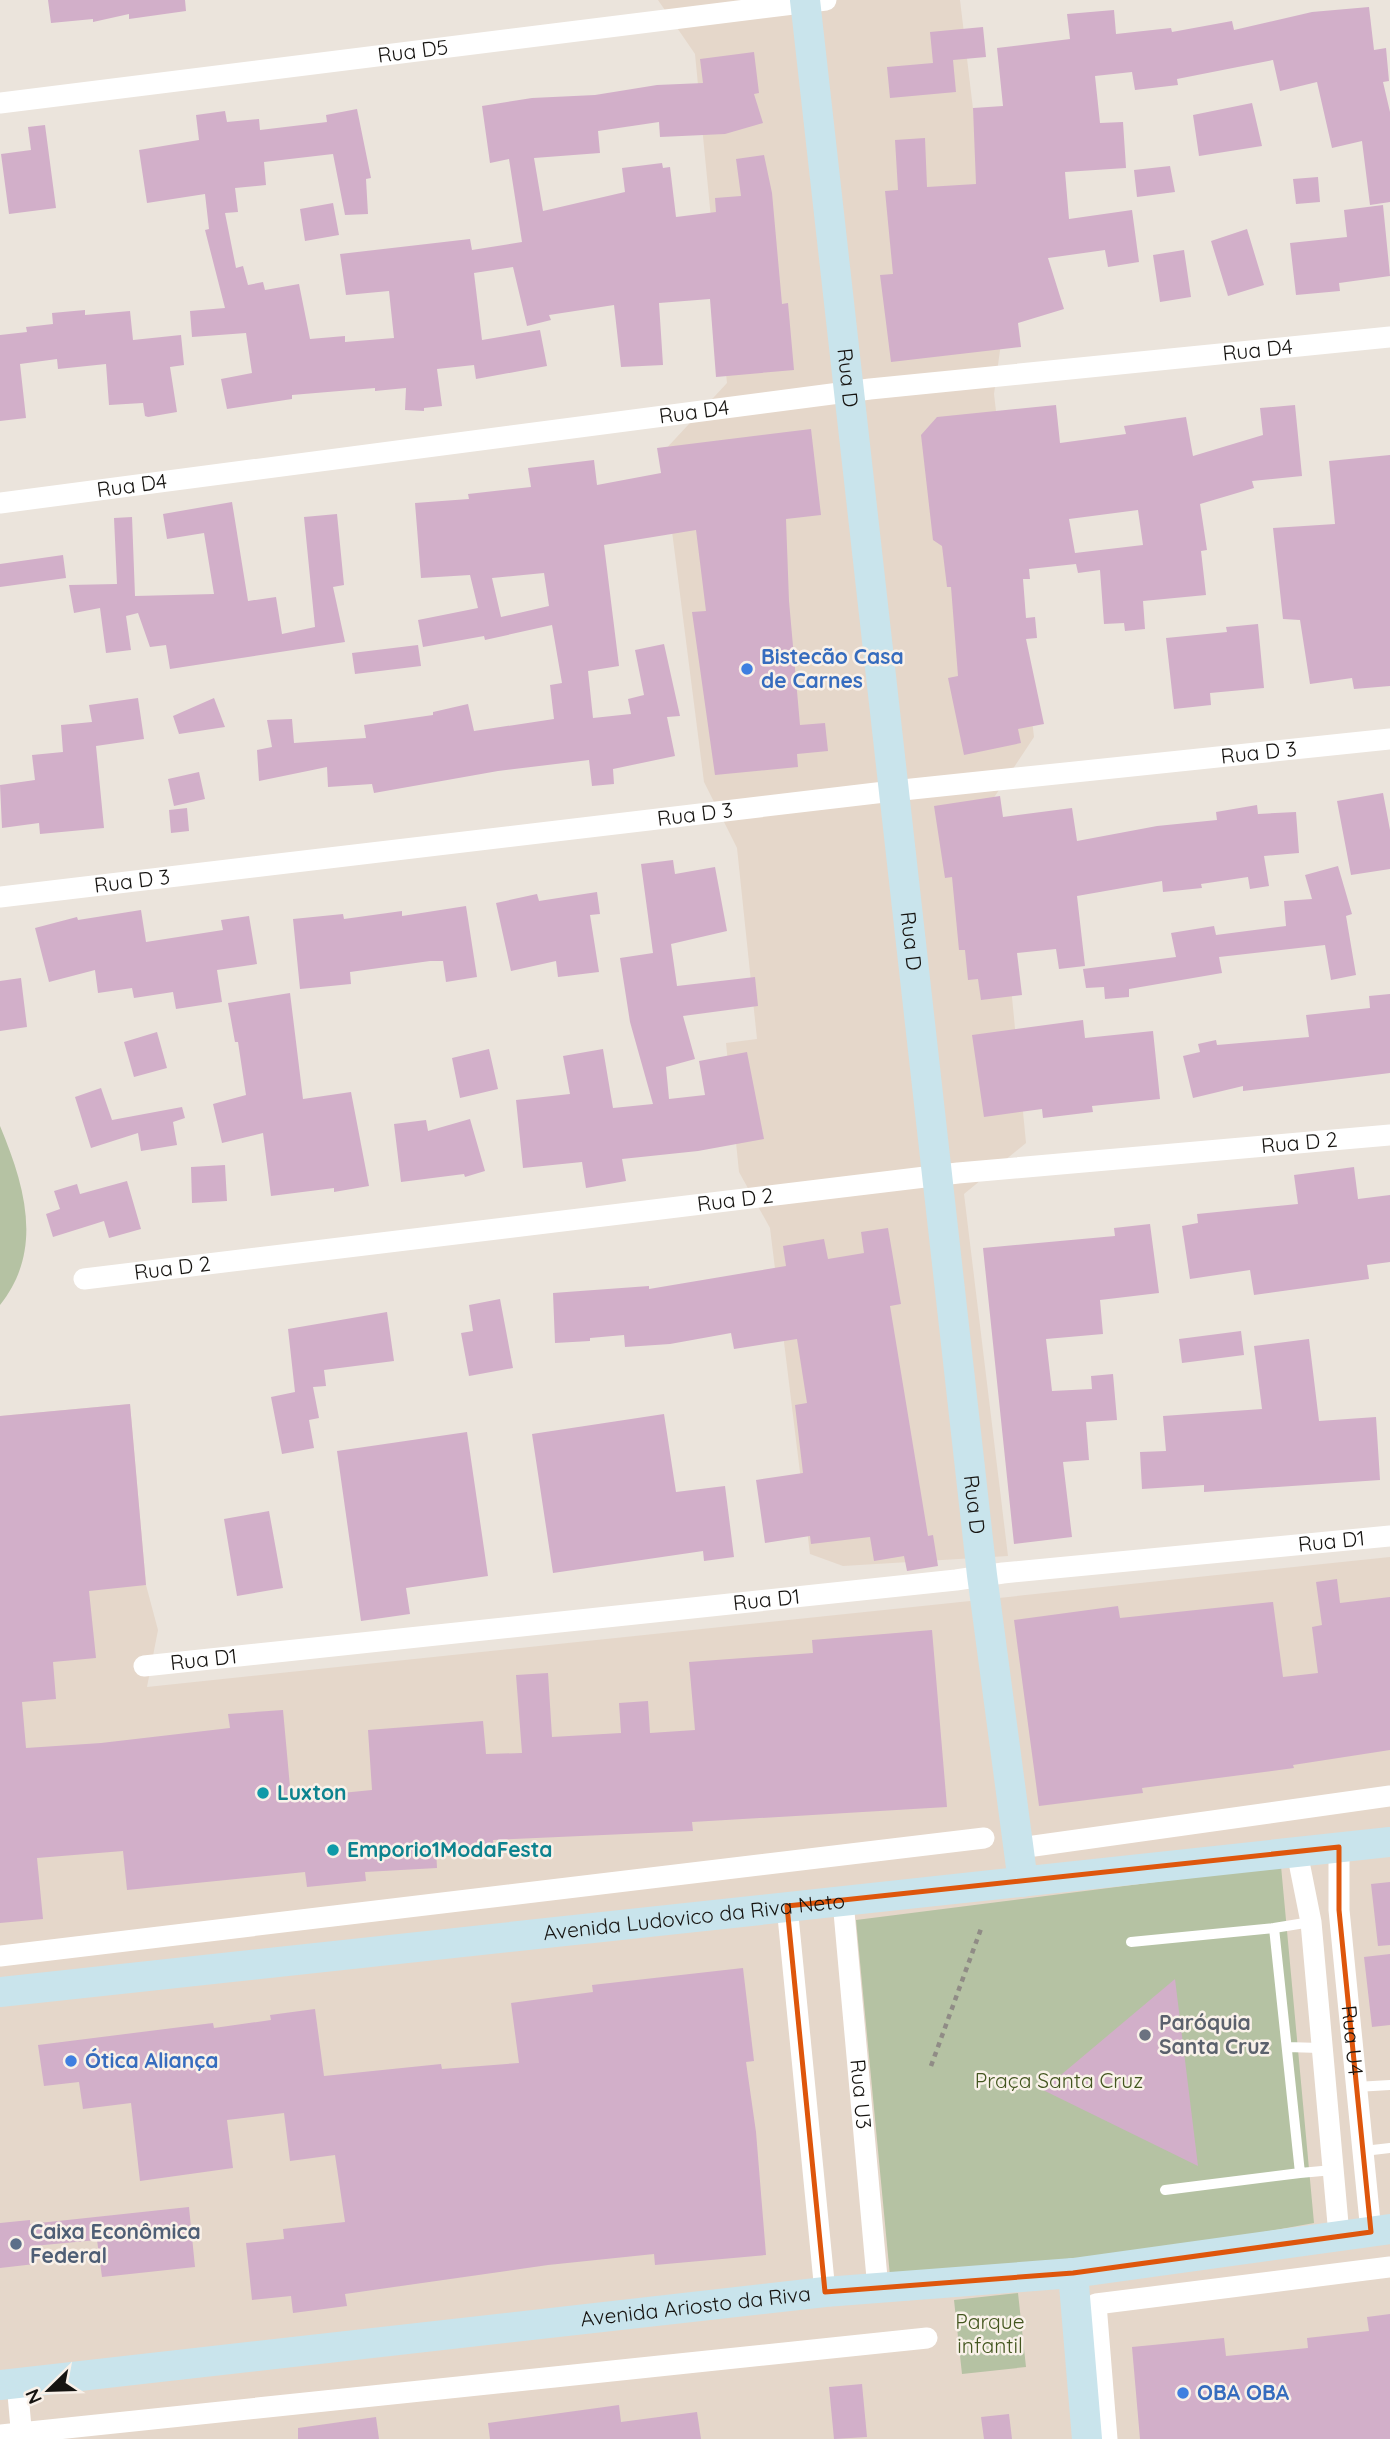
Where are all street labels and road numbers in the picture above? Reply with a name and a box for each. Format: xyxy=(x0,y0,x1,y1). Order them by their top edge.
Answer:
street label: Rua D5 xyxy=(376,33,449,68)
street label: Rua D4 xyxy=(1221,333,1294,366)
street label: Rua D xyxy=(832,347,865,408)
street label: Rua D4 xyxy=(657,394,731,429)
street label: Rua D4 xyxy=(95,467,168,502)
street label: Rua D 3 xyxy=(1219,735,1298,769)
street label: Rua D 3 xyxy=(656,796,734,831)
street label: Rua D 3 xyxy=(93,863,171,898)
street label: Rua D xyxy=(896,910,928,972)
street label: Rua D 2 xyxy=(1260,1126,1339,1158)
street label: Rua D 2 xyxy=(695,1181,775,1217)
street label: Rua D 2 xyxy=(133,1250,212,1285)
street label: Rua D xyxy=(959,1473,991,1535)
street label: Rua D1 xyxy=(1297,1524,1366,1557)
street label: Rua D1 xyxy=(732,1583,801,1616)
street label: Rua D1 xyxy=(169,1642,238,1675)
street label: Avenida Ludovico da Riva Neto xyxy=(542,1887,846,1945)
street label: Rua U4 xyxy=(1337,2004,1369,2077)
street label: Rua U3 xyxy=(845,2058,878,2130)
street label: Avenida Ariosto da Riva xyxy=(579,2280,812,2331)

